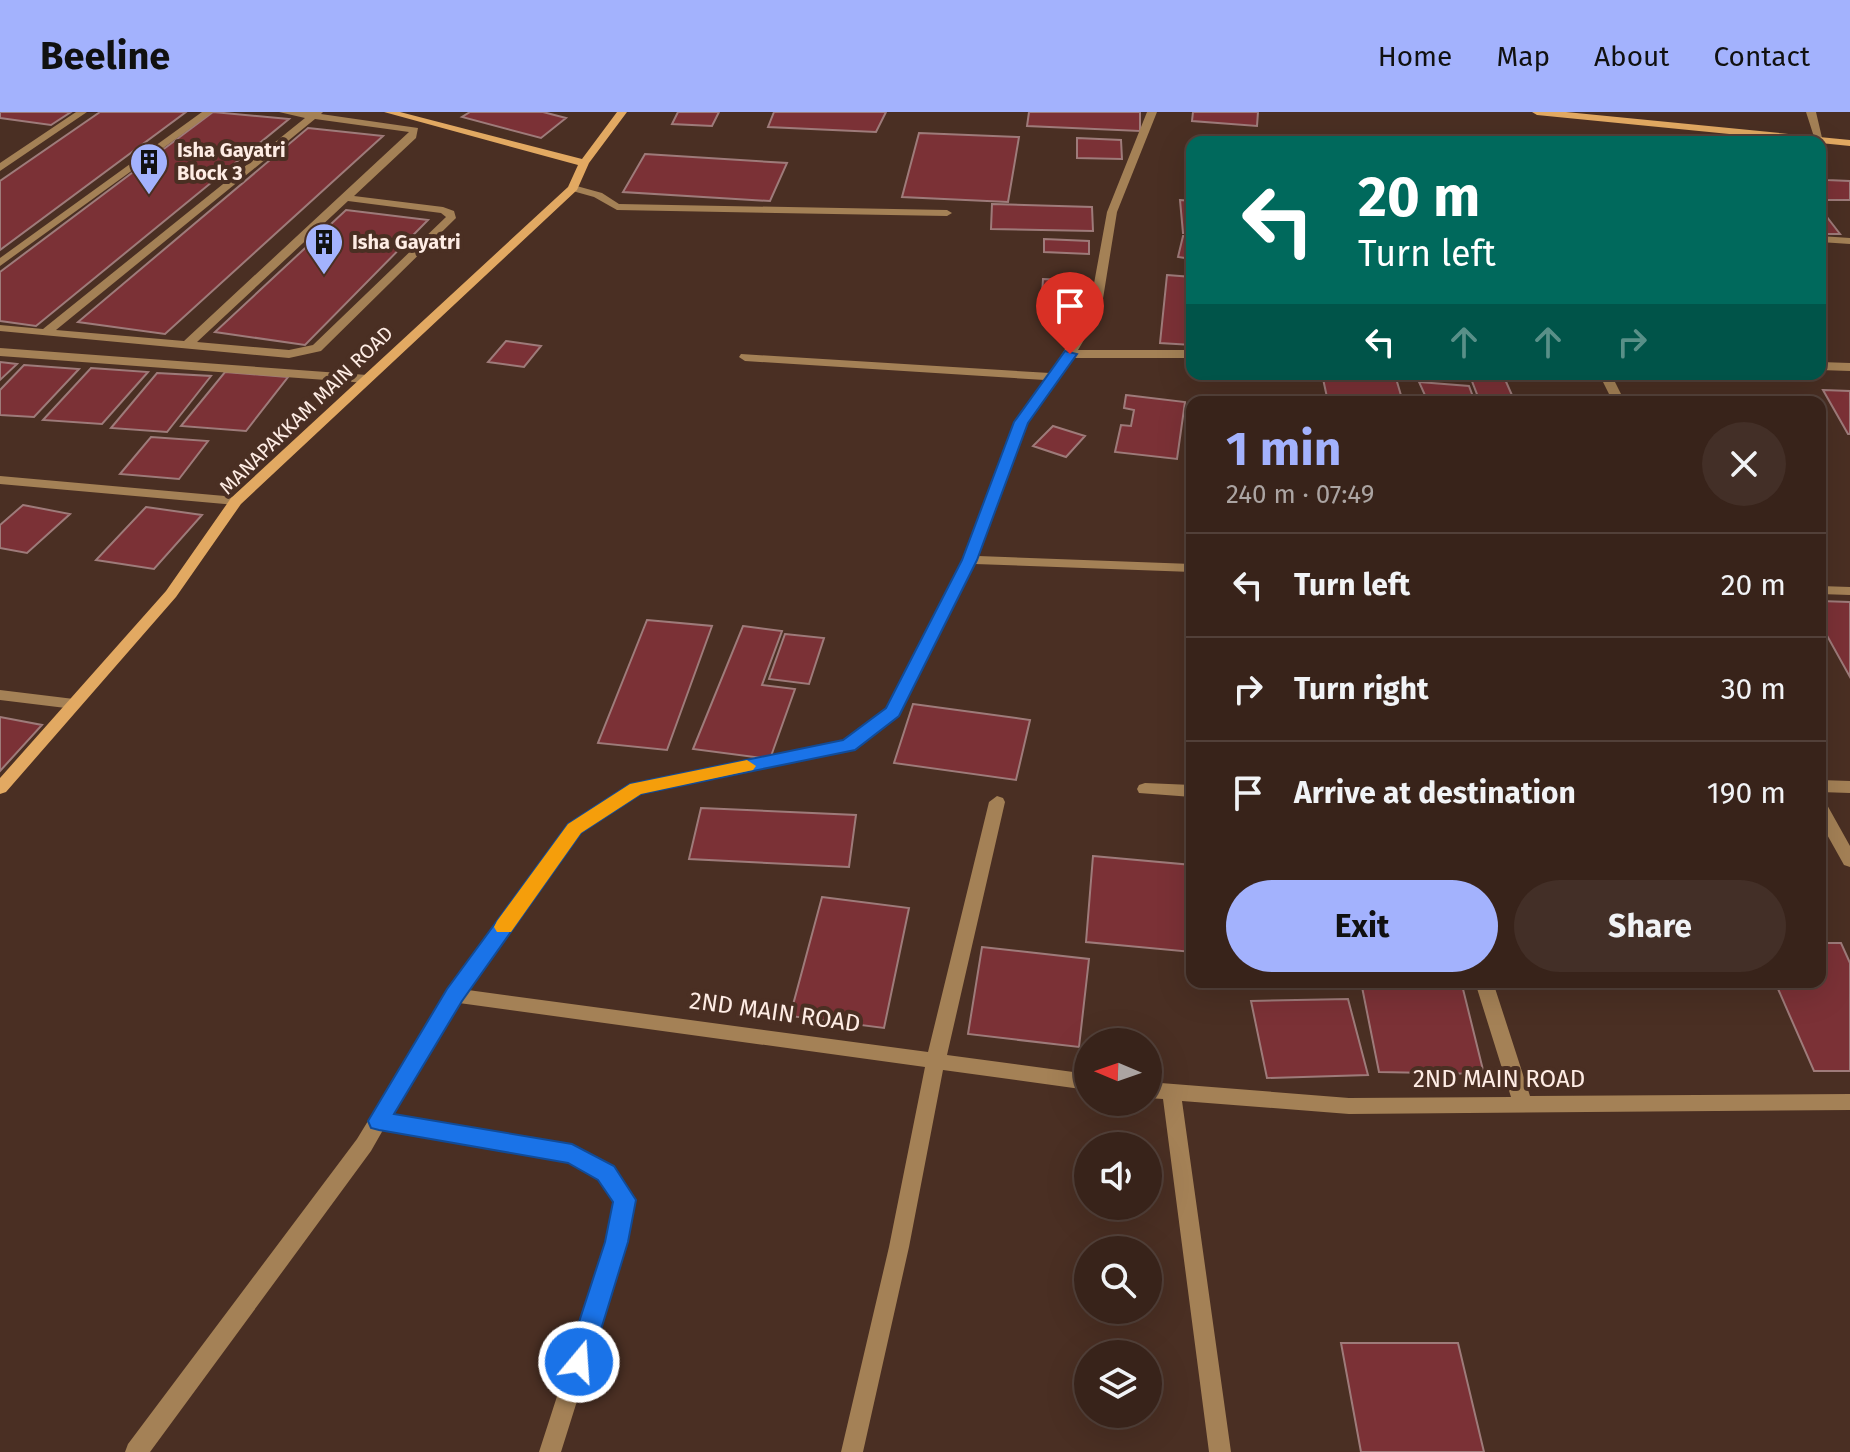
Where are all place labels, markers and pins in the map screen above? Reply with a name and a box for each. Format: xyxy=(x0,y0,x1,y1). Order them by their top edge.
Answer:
place label: Isha Gayatri Block 3 xyxy=(177,138,286,185)
building icon: Isha Gayatri Block 3 xyxy=(128,141,170,196)
building icon: Isha Gayatri xyxy=(303,221,345,276)
place label: Isha Gayatri xyxy=(352,230,461,254)
pin xyxy=(1036,272,1104,354)

